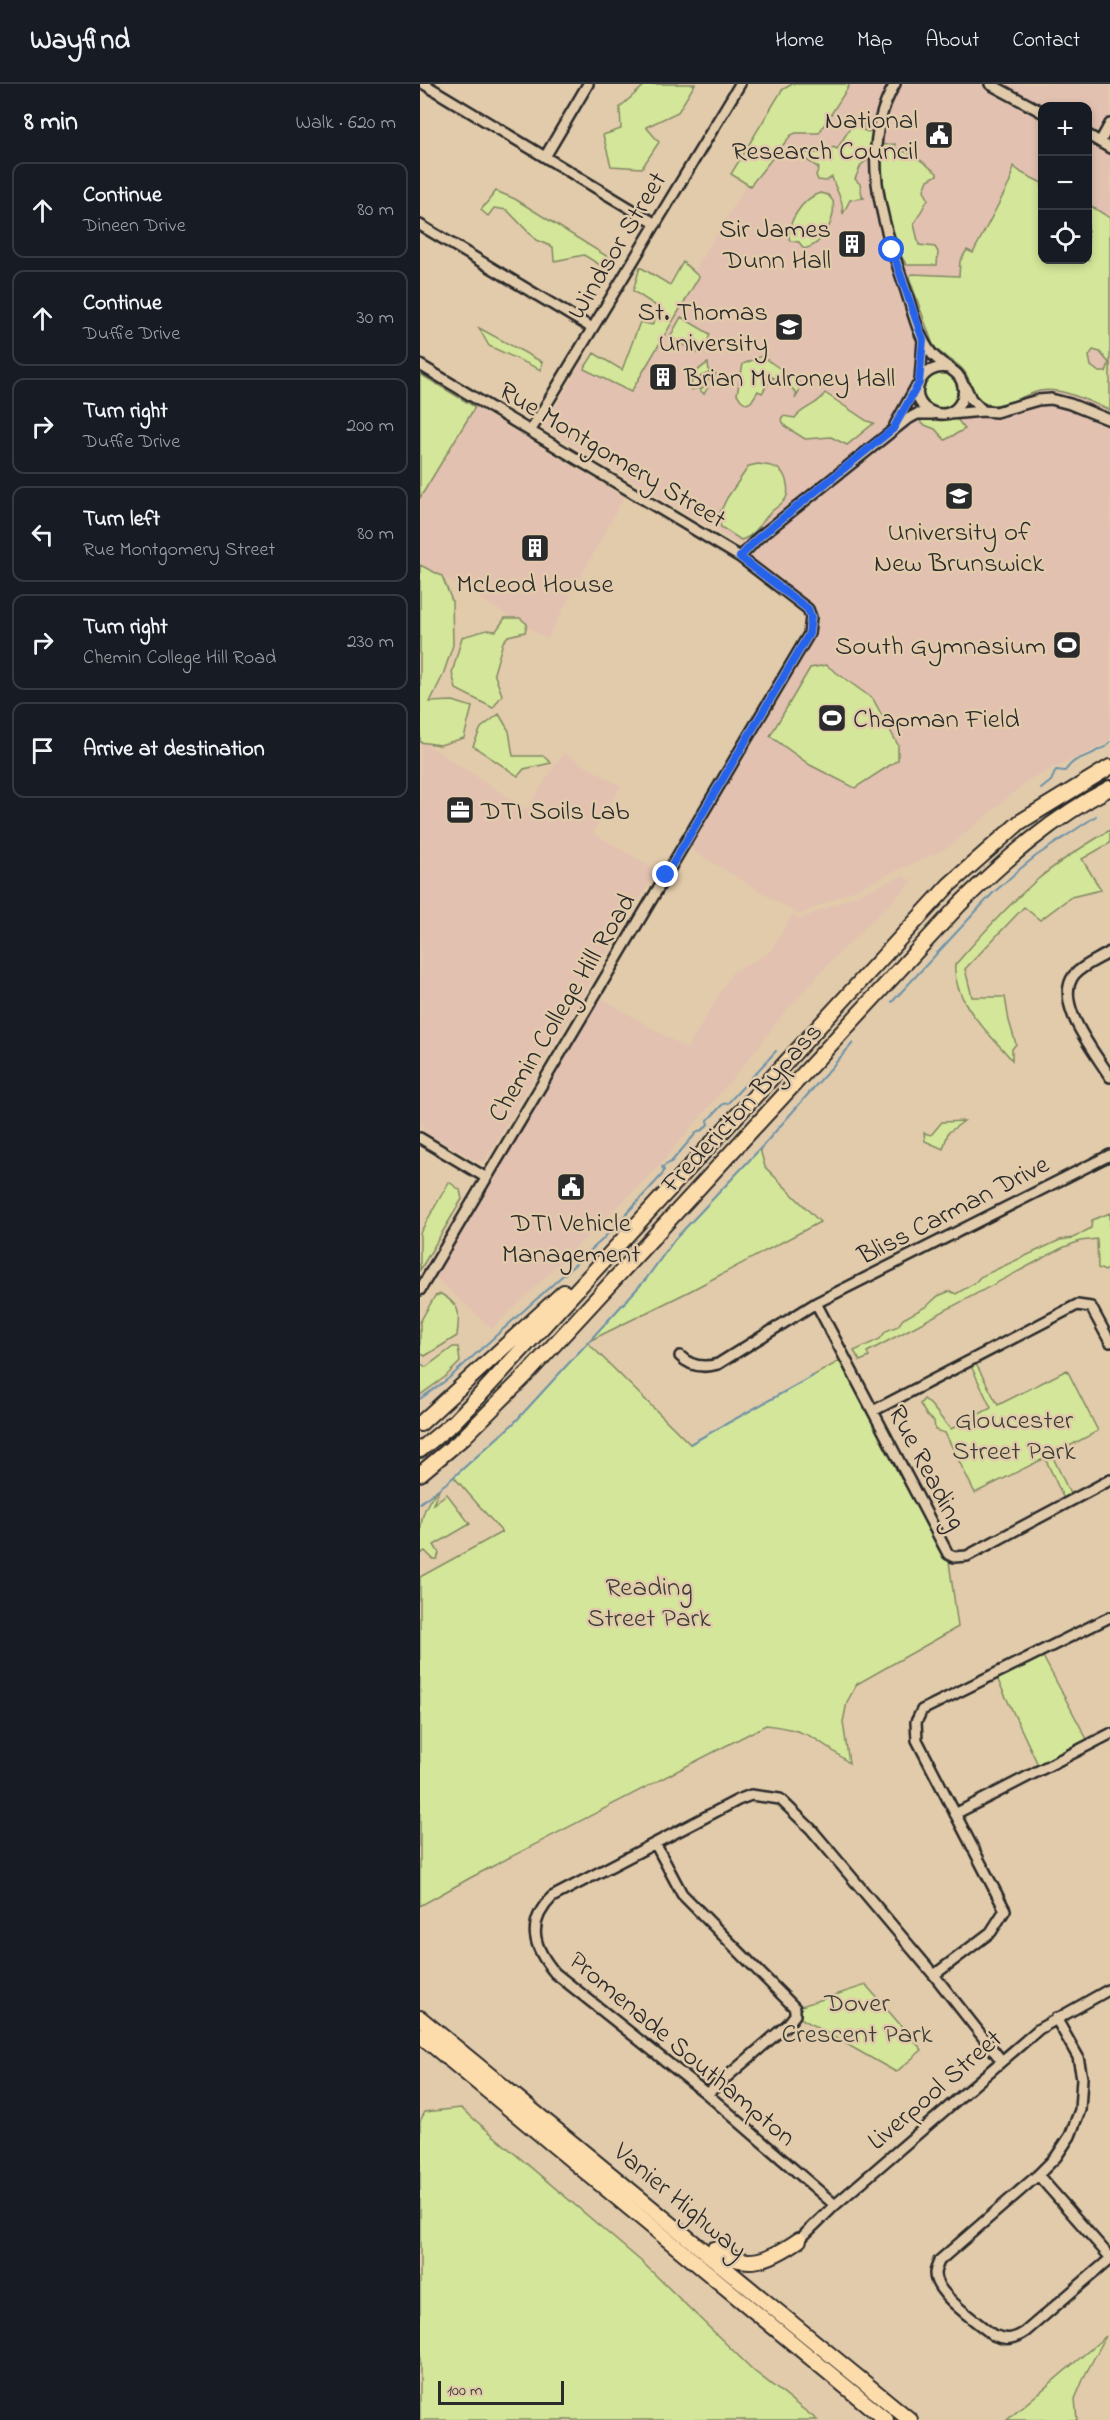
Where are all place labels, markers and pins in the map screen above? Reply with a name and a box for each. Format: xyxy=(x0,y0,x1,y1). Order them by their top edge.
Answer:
place label: National Research Council xyxy=(732,102,918,172)
public building icon: National Research Council xyxy=(923,119,955,151)
place label: Sir James Dunn Hall xyxy=(719,211,831,281)
building icon: Sir James Dunn Hall xyxy=(836,228,868,260)
place label: St. Thomas University xyxy=(638,294,768,364)
school or university icon: St. Thomas University xyxy=(773,311,805,343)
place label: Brian Mulroney Hall xyxy=(683,360,895,399)
building icon: Brian Mulroney Hall xyxy=(647,361,679,393)
school or university icon: University of New Brunswick xyxy=(943,480,975,512)
place label: University of New Brunswick xyxy=(874,514,1044,584)
building icon: McLeod House xyxy=(519,532,551,564)
place label: McLeod House xyxy=(456,566,615,605)
place label: South Gymnasium xyxy=(835,628,1046,667)
sports icon: South Gymnasium xyxy=(1051,629,1083,661)
place label: Chapman Field xyxy=(853,701,1020,740)
sports icon: Chapman Field xyxy=(816,702,848,734)
place label: DTI Soils Lab xyxy=(480,793,629,832)
office icon: DTI Soils Lab xyxy=(444,794,476,826)
public building icon: DTI Vehicle Management xyxy=(555,1171,587,1203)
place label: DTI Vehicle Management xyxy=(502,1205,640,1275)

